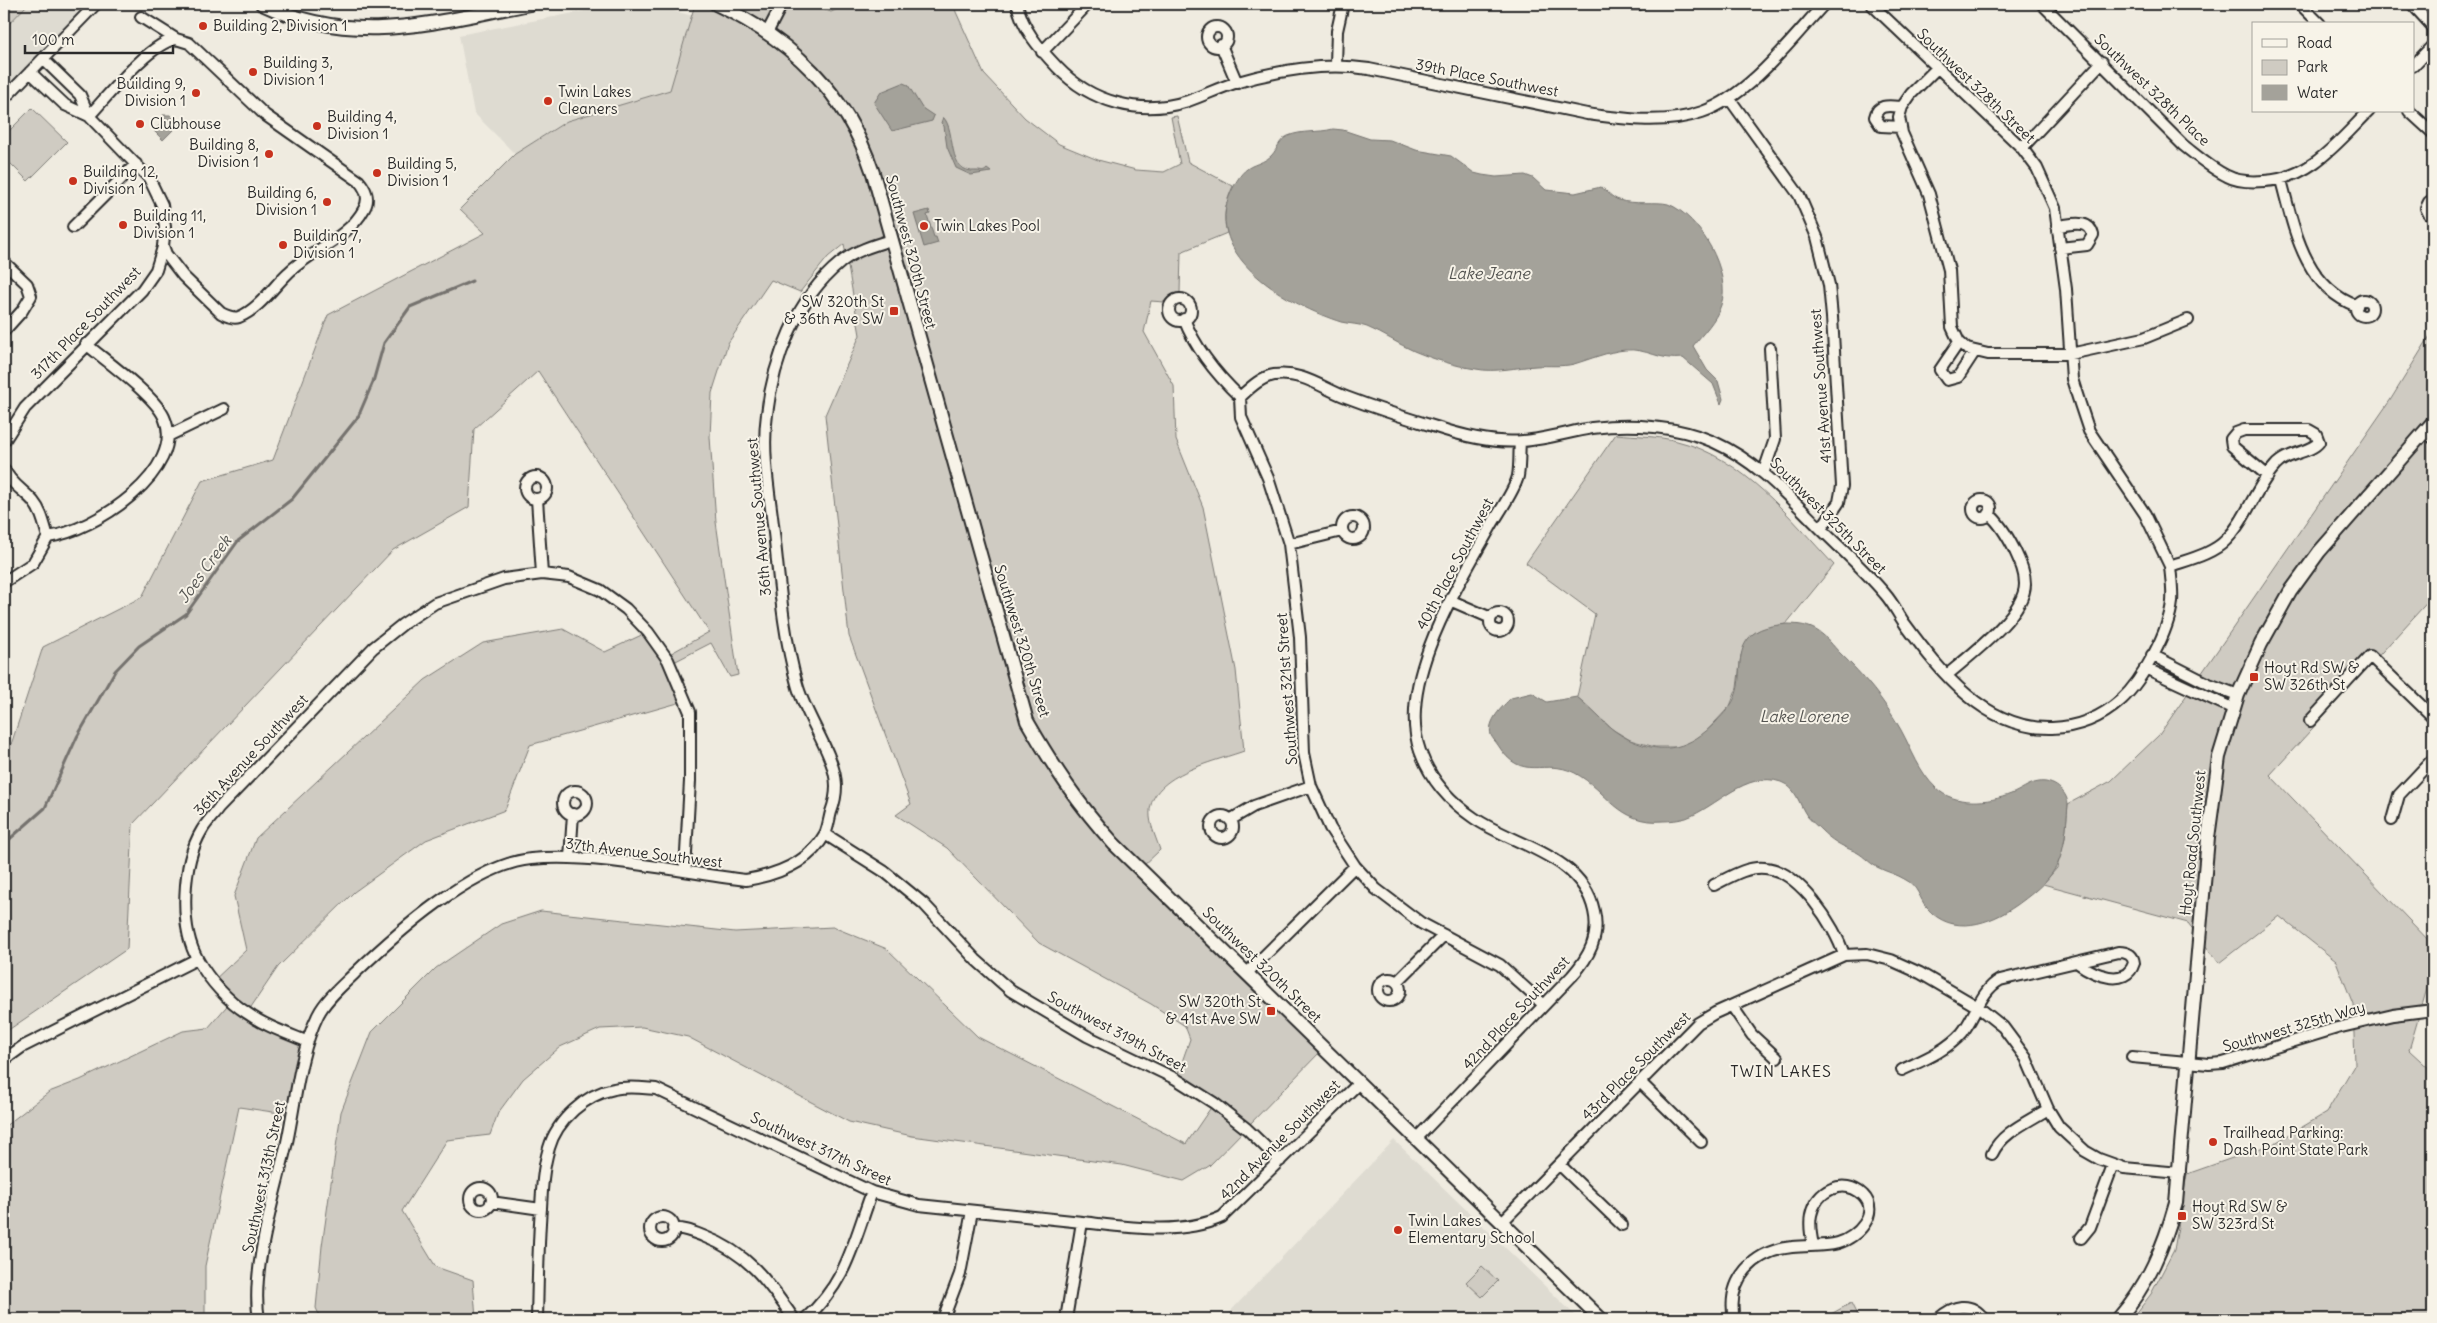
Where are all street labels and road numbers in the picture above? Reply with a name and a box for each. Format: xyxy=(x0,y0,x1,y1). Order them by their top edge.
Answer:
street label: Southwest 328th Street xyxy=(1913,24,2039,147)
street label: Southwest 328th Place xyxy=(2091,30,2214,150)
street label: 39th Place Southwest xyxy=(1414,54,1560,101)
street label: Southwest 320th Street xyxy=(882,173,941,331)
street label: 317th Place Southwest xyxy=(27,262,144,383)
street label: 41st Avenue Southwest xyxy=(1806,308,1835,464)
street label: 36th Avenue Southwest xyxy=(742,437,775,597)
street label: Southwest 325th Street xyxy=(1766,453,1891,578)
street label: 40th Place Southwest xyxy=(1412,495,1497,633)
street label: Southwest 320th Street xyxy=(990,562,1055,719)
street label: Southwest 321st Street xyxy=(1272,612,1301,766)
street label: 36th Avenue Southwest xyxy=(189,690,312,819)
street label: Hoyt Road Southwest xyxy=(2175,769,2210,917)
street label: 37th Avenue Southwest xyxy=(565,833,724,872)
street label: Southwest 320th Street xyxy=(1199,903,1326,1026)
street label: 42nd Place Southwest xyxy=(1458,952,1573,1074)
street label: Southwest 319th Street xyxy=(1044,987,1190,1076)
street label: Southwest 325th Way xyxy=(2220,997,2367,1056)
street label: 43rd Place Southwest xyxy=(1577,1007,1694,1124)
street label: 42nd Avenue Southwest xyxy=(1215,1075,1344,1204)
street label: Southwest 313th Street xyxy=(238,1099,289,1254)
street label: Southwest 317th Street xyxy=(748,1108,895,1190)

